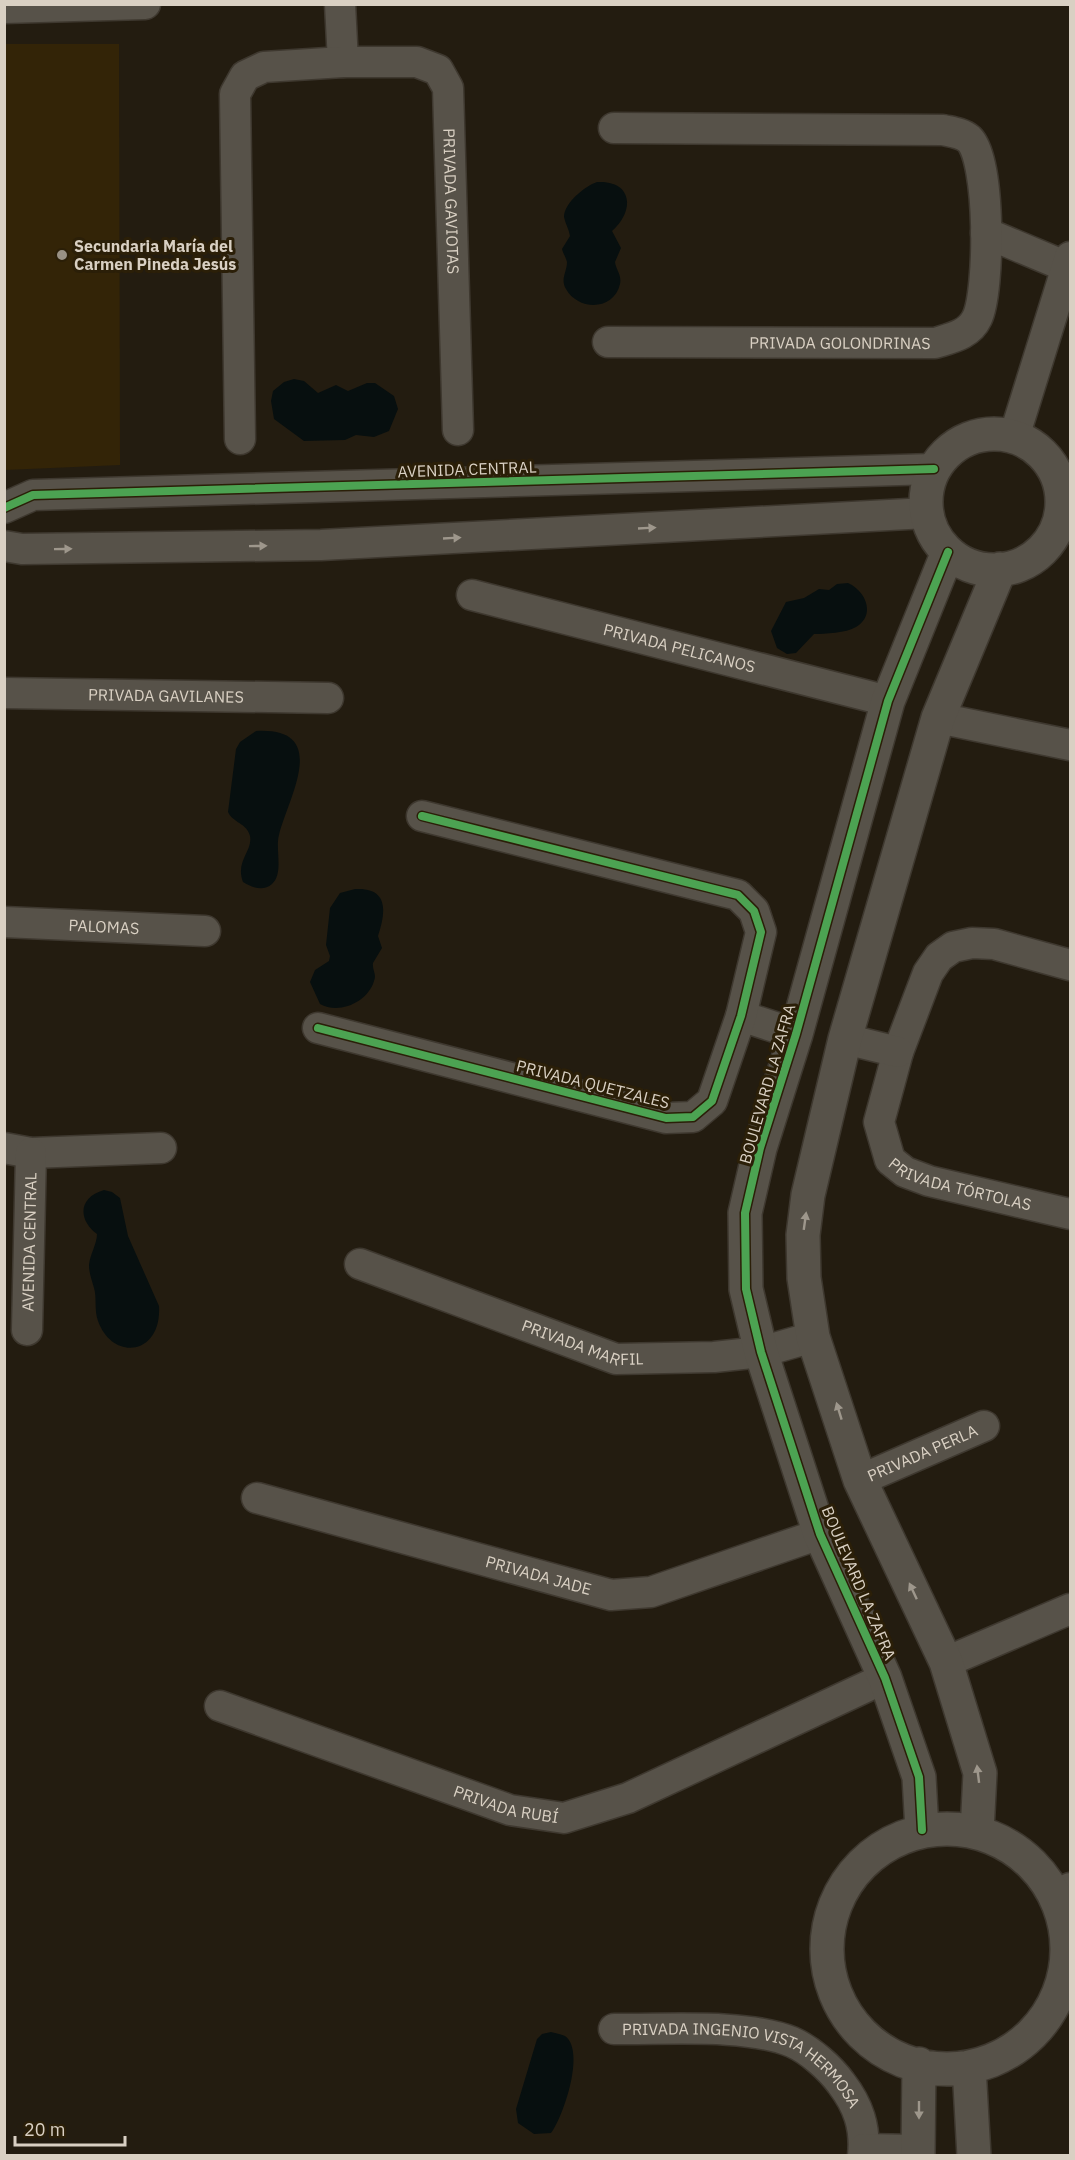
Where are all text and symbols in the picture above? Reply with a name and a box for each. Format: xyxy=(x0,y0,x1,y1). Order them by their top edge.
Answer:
street label: PRIVADA GAVIOTAS xyxy=(439,128,463,274)
place label: Secundaria María del Carmen Pineda Jesús xyxy=(74,236,236,274)
marker: Secundaria María del Carmen Pineda Jesús xyxy=(55,248,69,262)
street label: PRIVADA GOLONDRINAS xyxy=(749,332,931,353)
street label: AVENIDA CENTRAL xyxy=(397,457,537,481)
one-way arrow xyxy=(638,524,657,533)
one-way arrow xyxy=(443,534,462,543)
one-way arrow xyxy=(248,541,267,551)
one-way arrow xyxy=(53,544,72,554)
street label: PRIVADA PELICANOS xyxy=(601,619,757,677)
street label: PRIVADA GAVILANES xyxy=(88,684,244,707)
street label: PALOMAS xyxy=(68,915,140,938)
street label: BOULEVARD LA ZAFRA xyxy=(735,1002,799,1166)
street label: PRIVADA QUETZALES xyxy=(514,1055,672,1113)
street label: PRIVADA TÓRTOLAS xyxy=(885,1153,1033,1215)
street label: AVENIDA CENTRAL xyxy=(17,1172,41,1312)
one-way arrow xyxy=(800,1212,810,1231)
street label: PRIVADA MARFIL xyxy=(519,1315,644,1370)
one-way arrow xyxy=(833,1402,843,1420)
street label: PRIVADA PERLA xyxy=(864,1420,981,1486)
street label: BOULEVARD LA ZAFRA xyxy=(818,1503,900,1663)
street label: PRIVADA JADE xyxy=(484,1551,594,1599)
one-way arrow xyxy=(908,1582,917,1599)
one-way arrow xyxy=(973,1764,983,1783)
street label: PRIVADA RUBÍ xyxy=(451,1781,560,1827)
street label: PRIVADA INGENIO VISTA HERMOSA xyxy=(622,2019,865,2111)
one-way arrow xyxy=(914,2100,924,2119)
scale bar xyxy=(15,2109,124,2147)
text: 20 m xyxy=(24,2118,66,2141)

